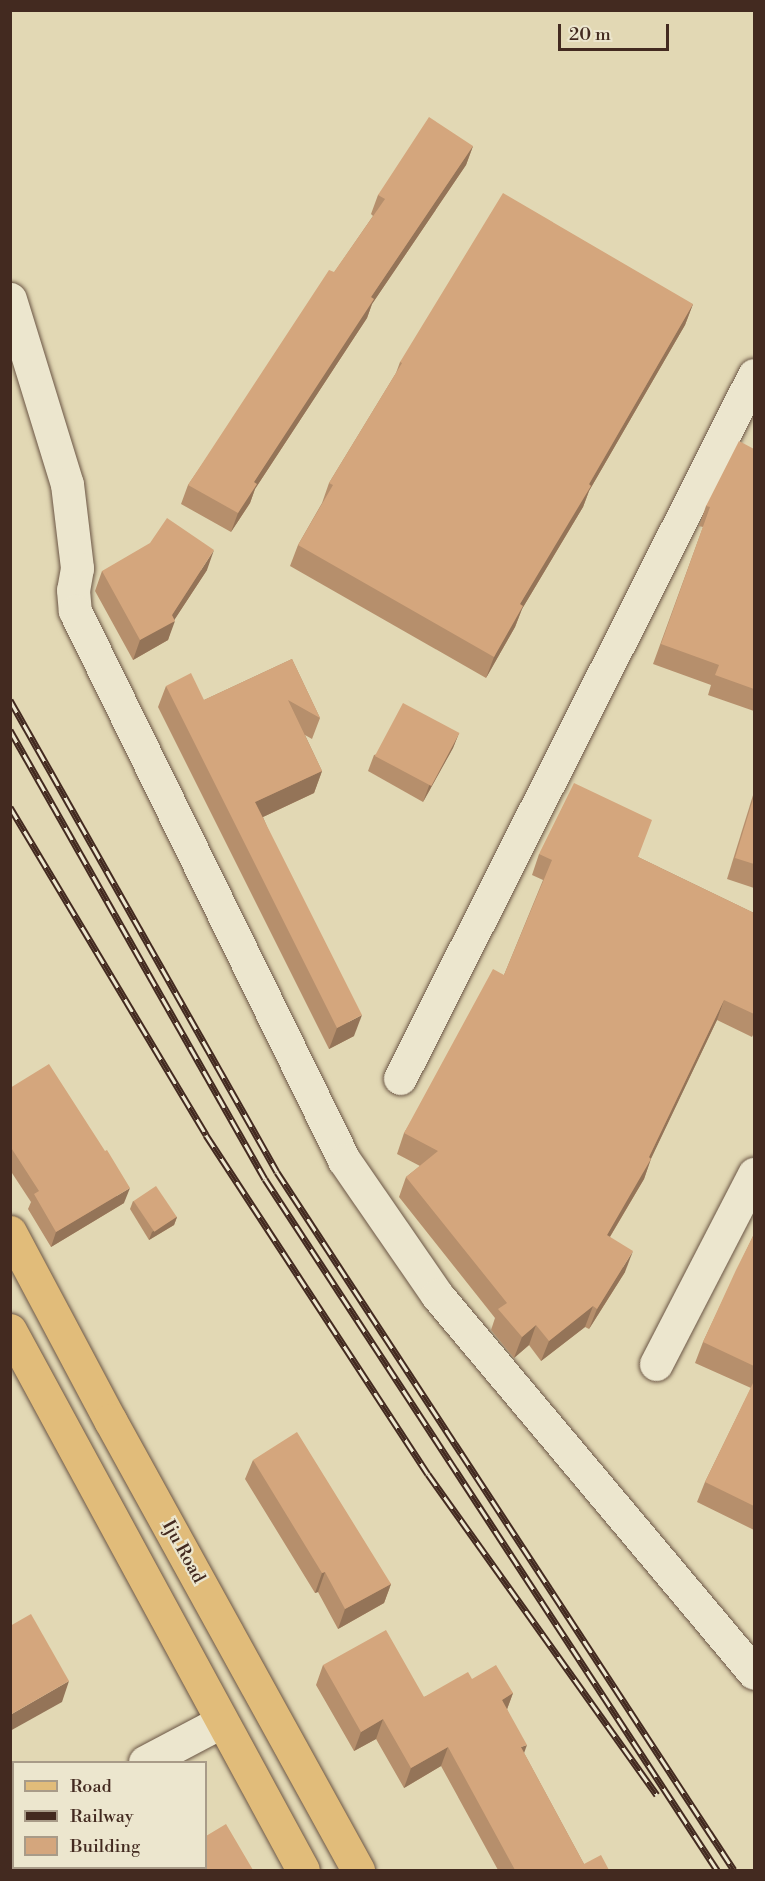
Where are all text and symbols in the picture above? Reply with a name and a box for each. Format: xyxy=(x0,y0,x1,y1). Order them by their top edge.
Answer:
scale bar xyxy=(561,12,672,50)
text: 20 m xyxy=(569,23,611,46)
street label: Iju Road xyxy=(157,1517,209,1587)
legend xyxy=(12,1761,207,1869)
text: Road xyxy=(70,1775,112,1798)
text: Railway xyxy=(70,1805,133,1828)
text: Building xyxy=(70,1835,140,1858)

